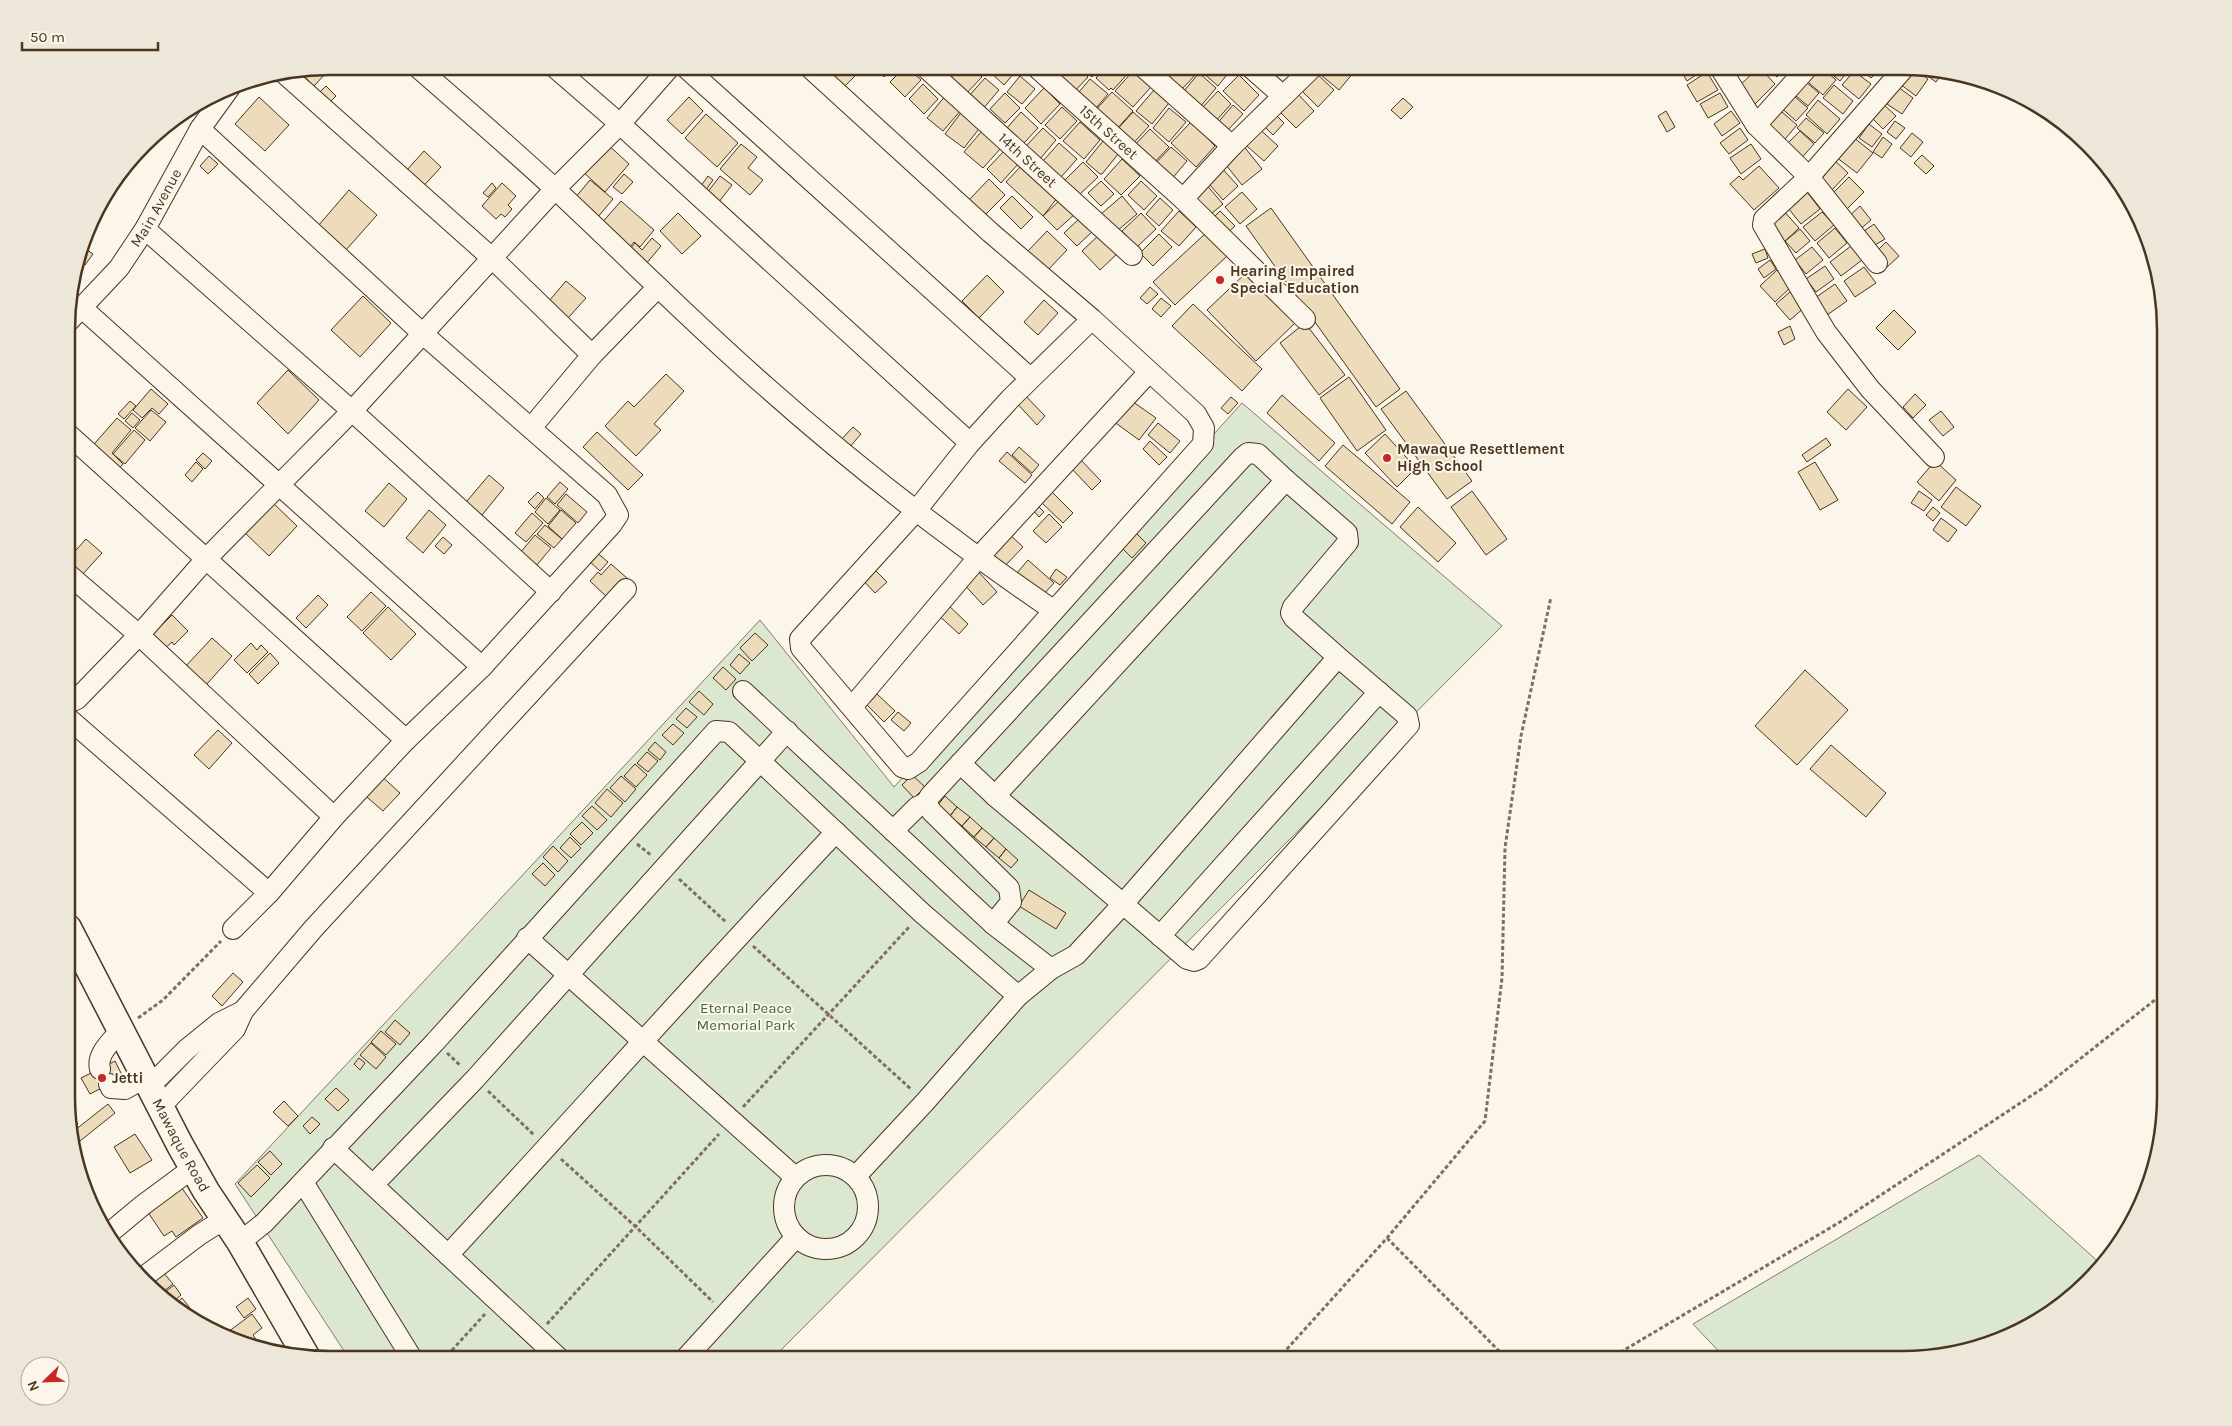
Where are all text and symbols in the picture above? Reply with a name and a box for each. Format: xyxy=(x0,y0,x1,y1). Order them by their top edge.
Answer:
scale bar xyxy=(22,20,159,52)
text: 50 m xyxy=(30,28,65,46)
street label: 15th Street xyxy=(1076,101,1142,163)
street label: 14th Street xyxy=(995,129,1061,192)
street label: Main Avenue xyxy=(126,165,185,251)
place label: Hearing Impaired Special Education xyxy=(1230,262,1359,297)
marker: Hearing Impaired Special Education xyxy=(1214,274,1226,286)
place label: Mawaque Resettlement High School xyxy=(1397,440,1565,475)
marker: Mawaque Resettlement High School xyxy=(1381,452,1393,464)
park label: Eternal Peace Memorial Park xyxy=(697,999,795,1034)
place label: Jetti xyxy=(112,1069,143,1087)
marker: Jetti xyxy=(96,1072,108,1084)
street label: Mawaque Road xyxy=(149,1095,214,1195)
north arrow xyxy=(20,1356,70,1406)
text: N xyxy=(24,1378,43,1394)

